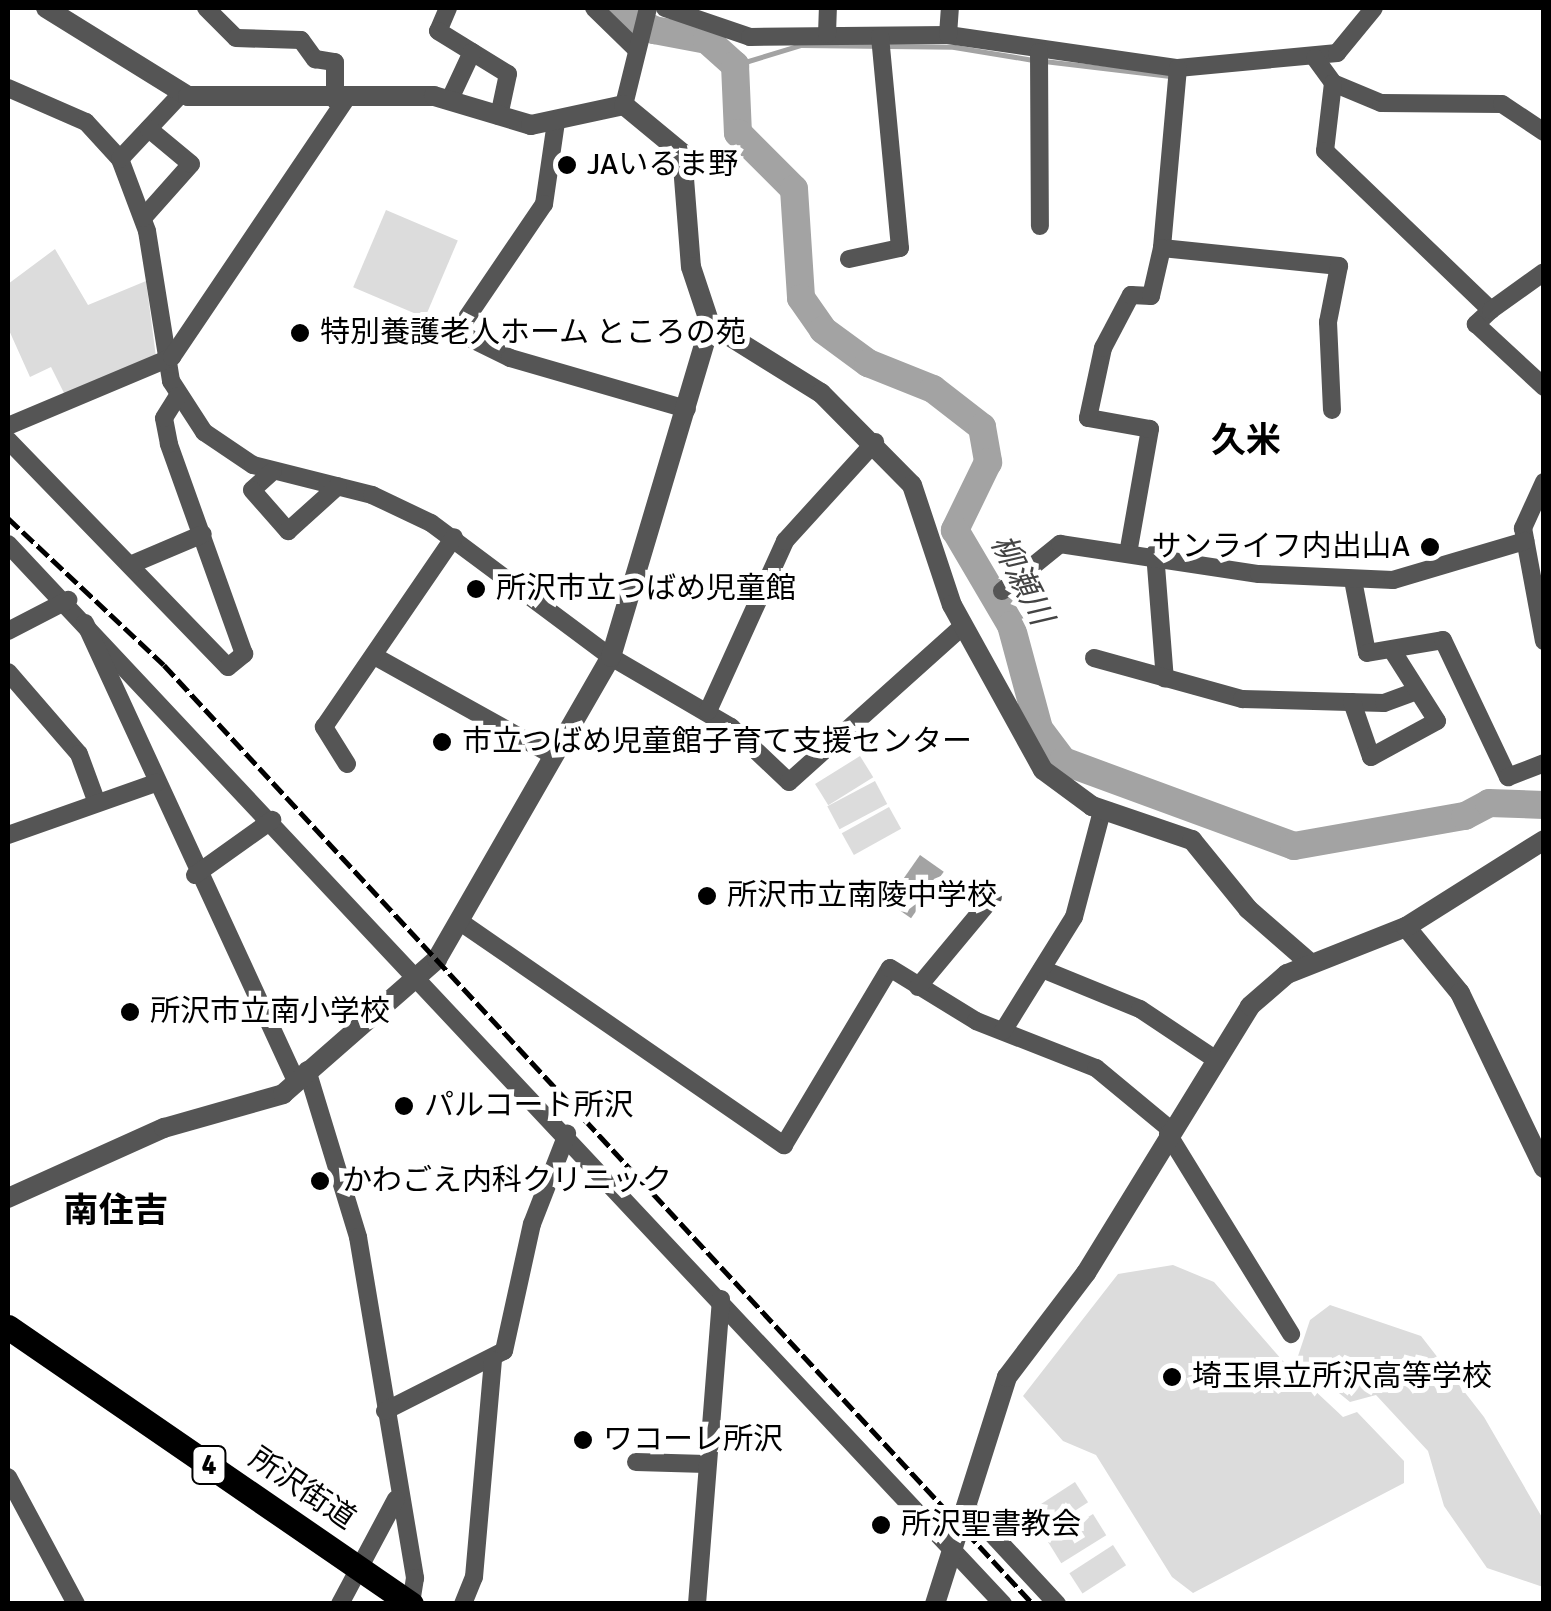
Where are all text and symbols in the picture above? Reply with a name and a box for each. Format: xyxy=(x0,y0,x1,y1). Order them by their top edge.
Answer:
place label: JAいるま野 xyxy=(587,147,738,183)
marker: JAいるま野 xyxy=(556,154,578,176)
place label: 特別養護老人ホーム ところの苑 xyxy=(320,315,747,351)
marker: 特別養護老人ホーム ところの苑 xyxy=(289,322,311,344)
district label: 久米 xyxy=(1211,420,1281,462)
water label: 柳瀬川 xyxy=(982,529,1060,631)
place label: サンライフ内出山A xyxy=(1152,529,1410,565)
marker: サンライフ内出山A xyxy=(1419,536,1441,558)
place label: 所沢市立つばめ児童館 xyxy=(496,571,796,607)
marker: 所沢市立つばめ児童館 xyxy=(465,578,487,600)
place label: 市立つばめ児童館子育て支援センター xyxy=(462,724,972,760)
marker: 市立つばめ児童館子育て支援センター xyxy=(431,731,453,753)
place label: 所沢市立南陵中学校 xyxy=(727,878,997,914)
marker: 所沢市立南陵中学校 xyxy=(696,885,718,907)
place label: 所沢市立南小学校 xyxy=(150,994,390,1030)
marker: 所沢市立南小学校 xyxy=(119,1001,141,1023)
place label: パルコート所沢 xyxy=(424,1088,634,1124)
marker: パルコート所沢 xyxy=(393,1095,415,1117)
place label: かわごえ内科クリニック xyxy=(342,1163,672,1199)
marker: かわごえ内科クリニック xyxy=(307,1168,333,1194)
district label: 南住吉 xyxy=(64,1190,168,1232)
place label: 埼玉県立所沢高等学校 xyxy=(1192,1359,1492,1395)
marker: 埼玉県立所沢高等学校 xyxy=(1161,1366,1183,1388)
place label: ワコーレ所沢 xyxy=(603,1422,783,1458)
marker: ワコーレ所沢 xyxy=(572,1429,594,1451)
street label: 所沢街道 xyxy=(242,1441,362,1537)
road number: 4 xyxy=(189,1442,229,1488)
place label: 所沢聖書教会 xyxy=(901,1507,1081,1543)
marker: 所沢聖書教会 xyxy=(870,1514,892,1536)

